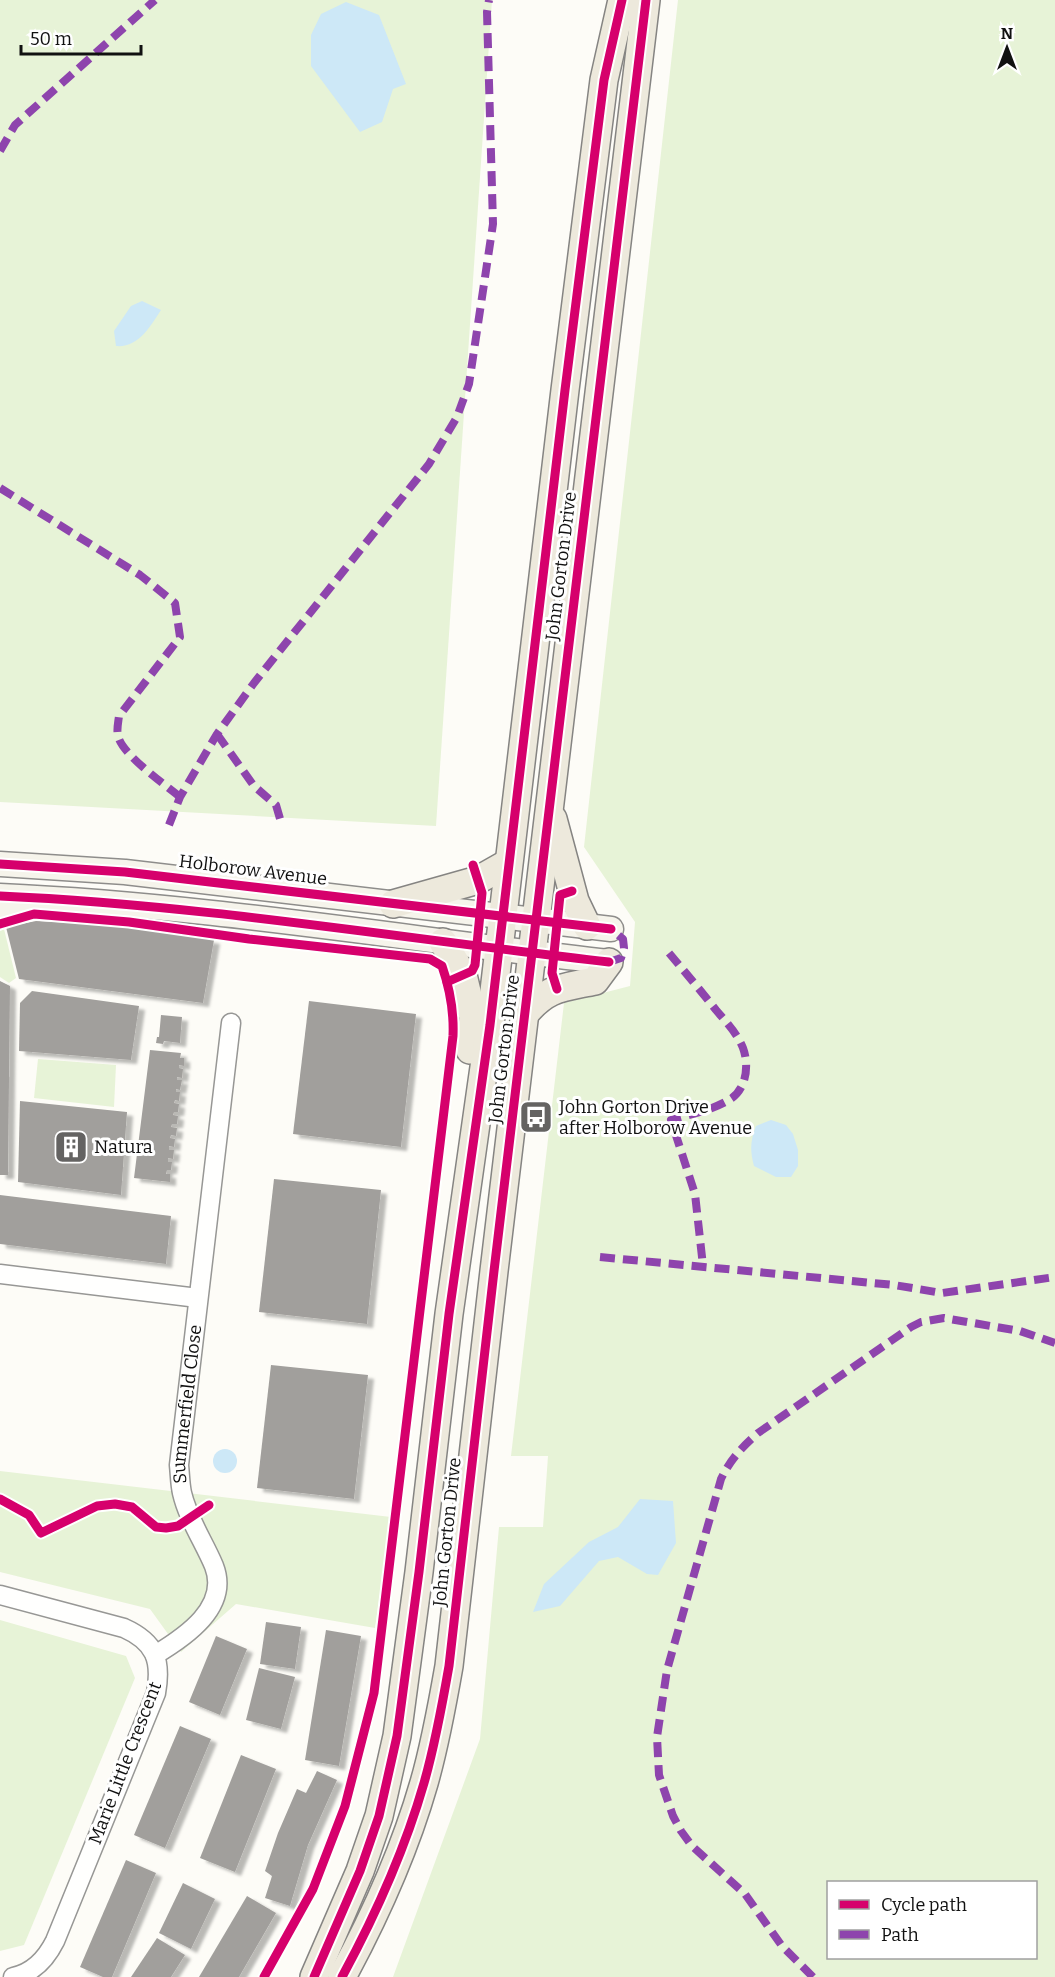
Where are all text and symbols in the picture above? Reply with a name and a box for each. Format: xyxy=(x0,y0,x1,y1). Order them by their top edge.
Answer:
scale bar xyxy=(21,18,141,56)
north arrow xyxy=(977,18,1037,78)
text: N xyxy=(1001,24,1013,43)
text: 50 m xyxy=(30,28,72,50)
street label: John Gorton Drive xyxy=(541,490,581,643)
street label: Holborow Avenue xyxy=(178,850,328,890)
street label: John Gorton Drive xyxy=(484,973,524,1126)
place label: John Gorton Drive after Holborow Avenue xyxy=(558,1096,752,1139)
bus stop icon: John Gorton Drive after Holborow Avenue xyxy=(518,1099,554,1135)
building icon: Natura xyxy=(53,1129,89,1165)
place label: Natura xyxy=(94,1136,153,1158)
street label: Summerfield Close xyxy=(168,1324,206,1485)
street label: John Gorton Drive xyxy=(428,1456,466,1609)
street label: Marie Little Crescent xyxy=(84,1678,166,1847)
legend xyxy=(827,1881,1037,1959)
text: Cycle path xyxy=(881,1894,967,1916)
text: Path xyxy=(881,1924,919,1946)

